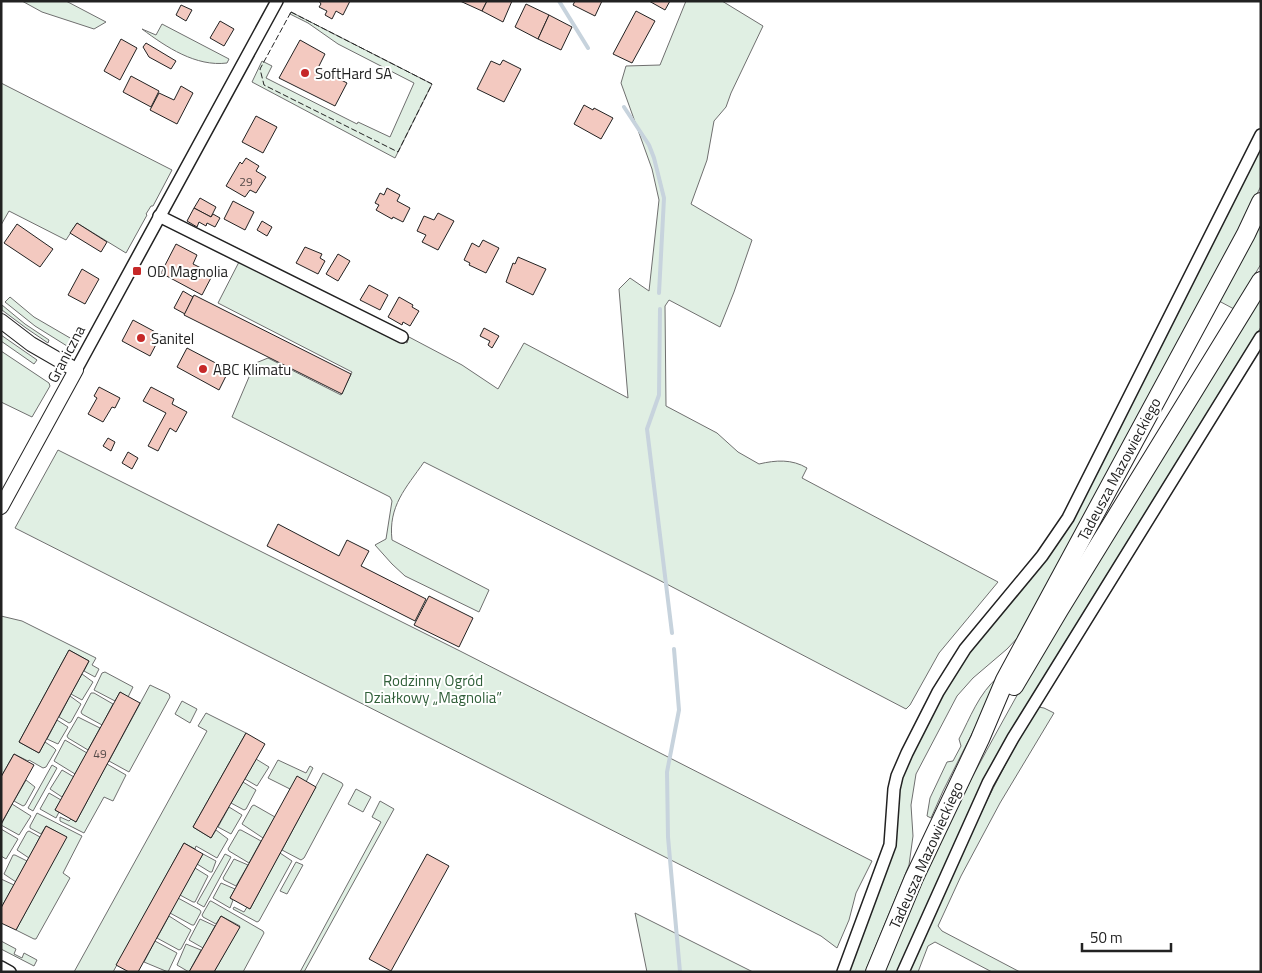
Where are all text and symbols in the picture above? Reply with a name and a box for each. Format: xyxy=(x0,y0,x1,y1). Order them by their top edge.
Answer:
place label: SoftHard SA xyxy=(315,62,392,85)
marker: SoftHard SA xyxy=(299,67,311,79)
house number: 29 xyxy=(239,172,253,191)
place label: OD Magnolia xyxy=(147,260,228,283)
marker: OD Magnolia xyxy=(131,265,143,277)
street label: Graniczna xyxy=(41,321,91,387)
place label: Sanitel xyxy=(151,327,194,350)
marker: Sanitel xyxy=(135,332,147,344)
place label: ABC Klimatu xyxy=(213,358,291,381)
marker: ABC Klimatu xyxy=(197,363,209,375)
street label: Tadeusza Mazowieckiego xyxy=(1071,393,1167,545)
park label: Rodzinny Ogród Działkowy „Magnolia” xyxy=(364,669,502,709)
house number: 49 xyxy=(93,744,107,763)
street label: Tadeusza Mazowieckiego xyxy=(883,777,969,932)
scale bar xyxy=(1082,920,1171,952)
text: 50 m xyxy=(1090,926,1123,949)

